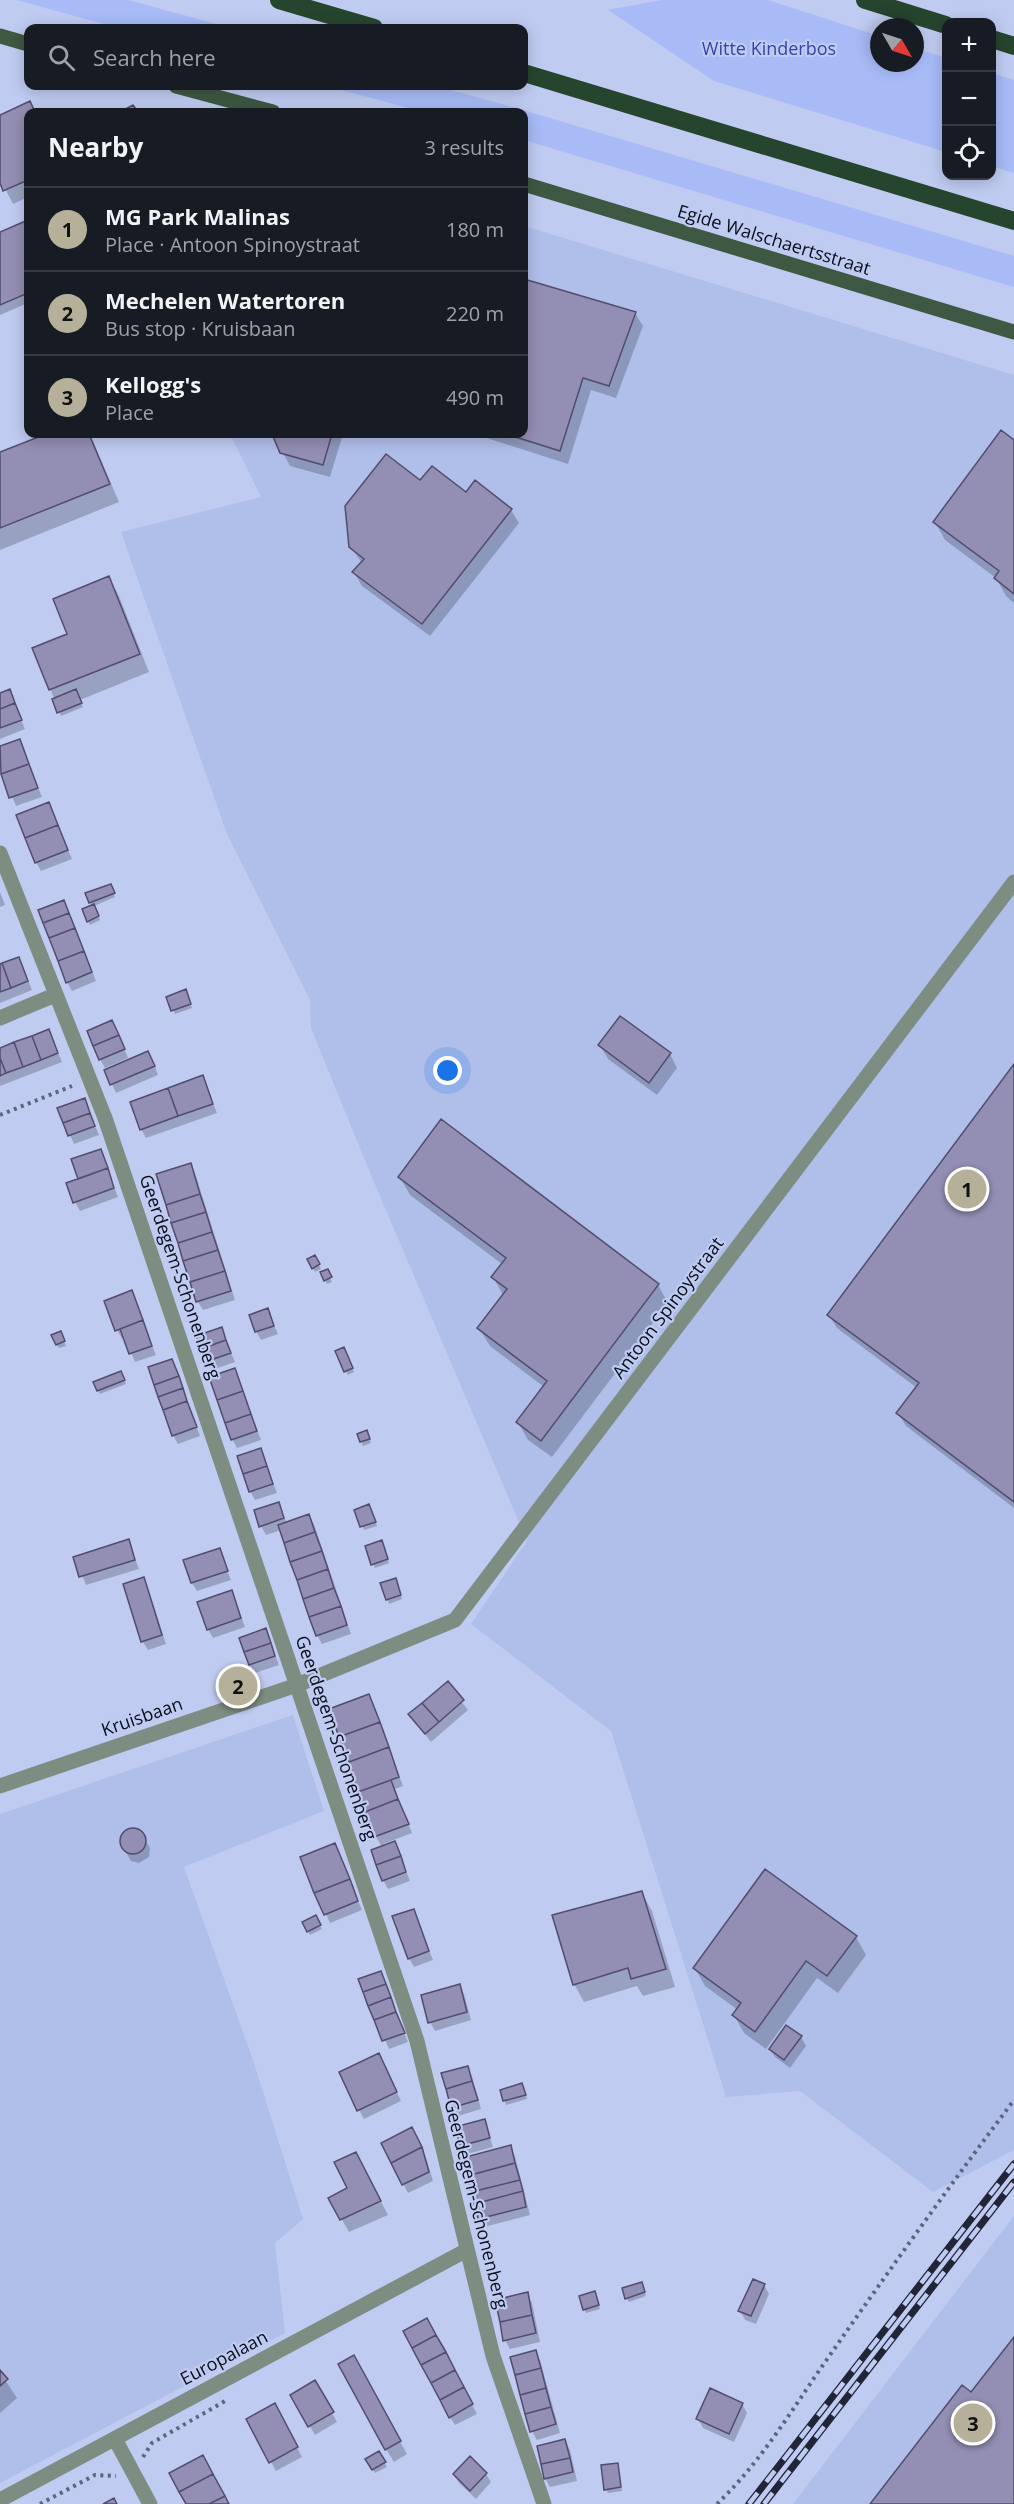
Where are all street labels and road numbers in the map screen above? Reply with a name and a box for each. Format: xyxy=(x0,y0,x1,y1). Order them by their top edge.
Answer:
street label: Egide Walschaertsstraat xyxy=(675,198,874,280)
street label: Geerdegem-Schonenberg xyxy=(135,1171,227,1382)
street label: Antoon Spinoystraat xyxy=(606,1232,728,1383)
street label: Geerdegem-Schonenberg xyxy=(291,1632,383,1843)
street label: Kruisbaan xyxy=(98,1691,186,1741)
street label: Geerdegem-Schonenberg xyxy=(439,2097,515,2311)
street label: Europalaan xyxy=(176,2324,271,2390)

